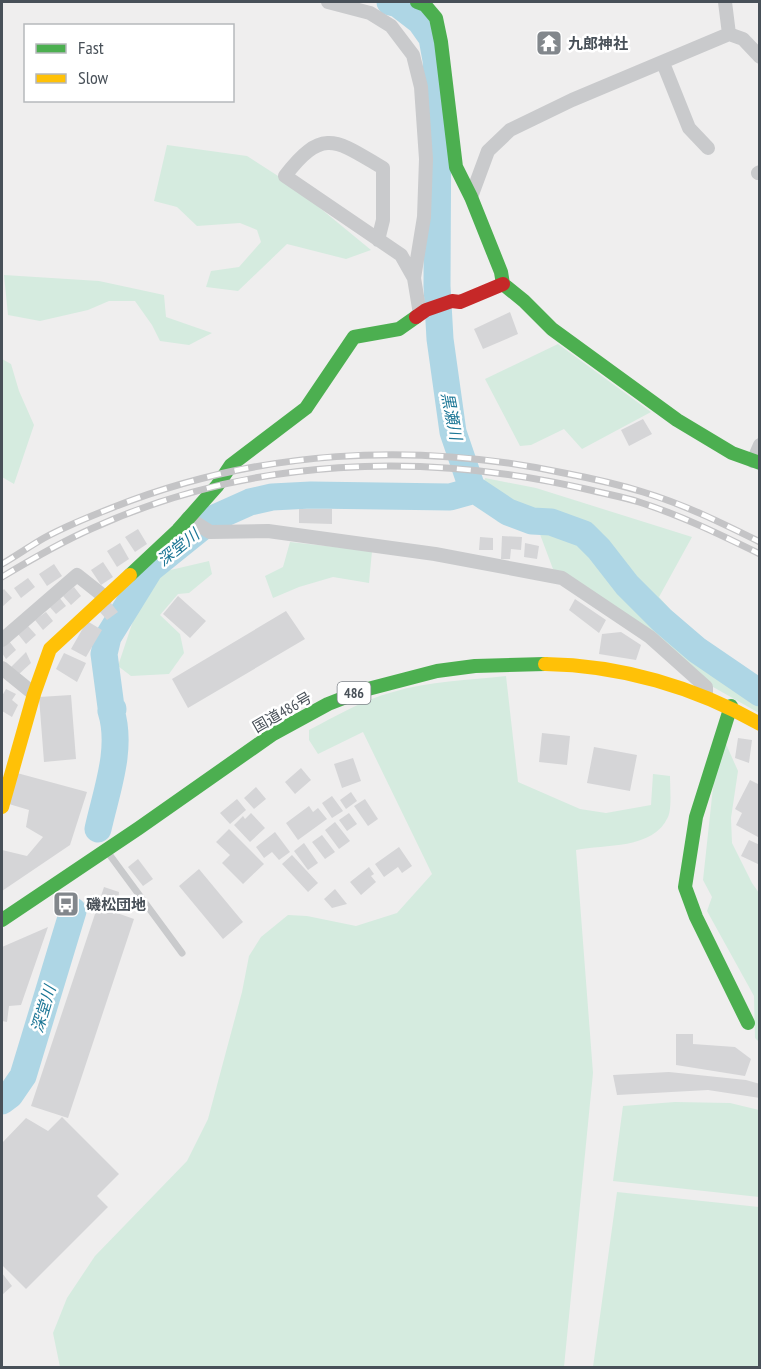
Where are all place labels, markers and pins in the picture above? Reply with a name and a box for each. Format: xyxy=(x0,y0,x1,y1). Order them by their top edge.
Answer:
temple icon: 九郎神社 xyxy=(534,28,564,58)
place label: 九郎神社 xyxy=(568,34,628,53)
bus stop icon: 磯松団地 xyxy=(51,889,81,919)
place label: 磯松団地 xyxy=(86,895,146,914)

